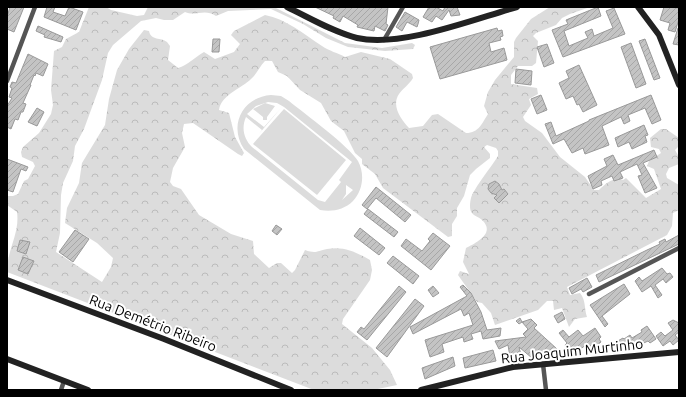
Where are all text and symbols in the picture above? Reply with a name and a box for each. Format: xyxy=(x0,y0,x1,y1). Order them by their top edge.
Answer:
street label: Rua Demétrio Ribeiro xyxy=(87,291,219,355)
street label: Rua Joaquim Murtinho xyxy=(500,336,644,366)

